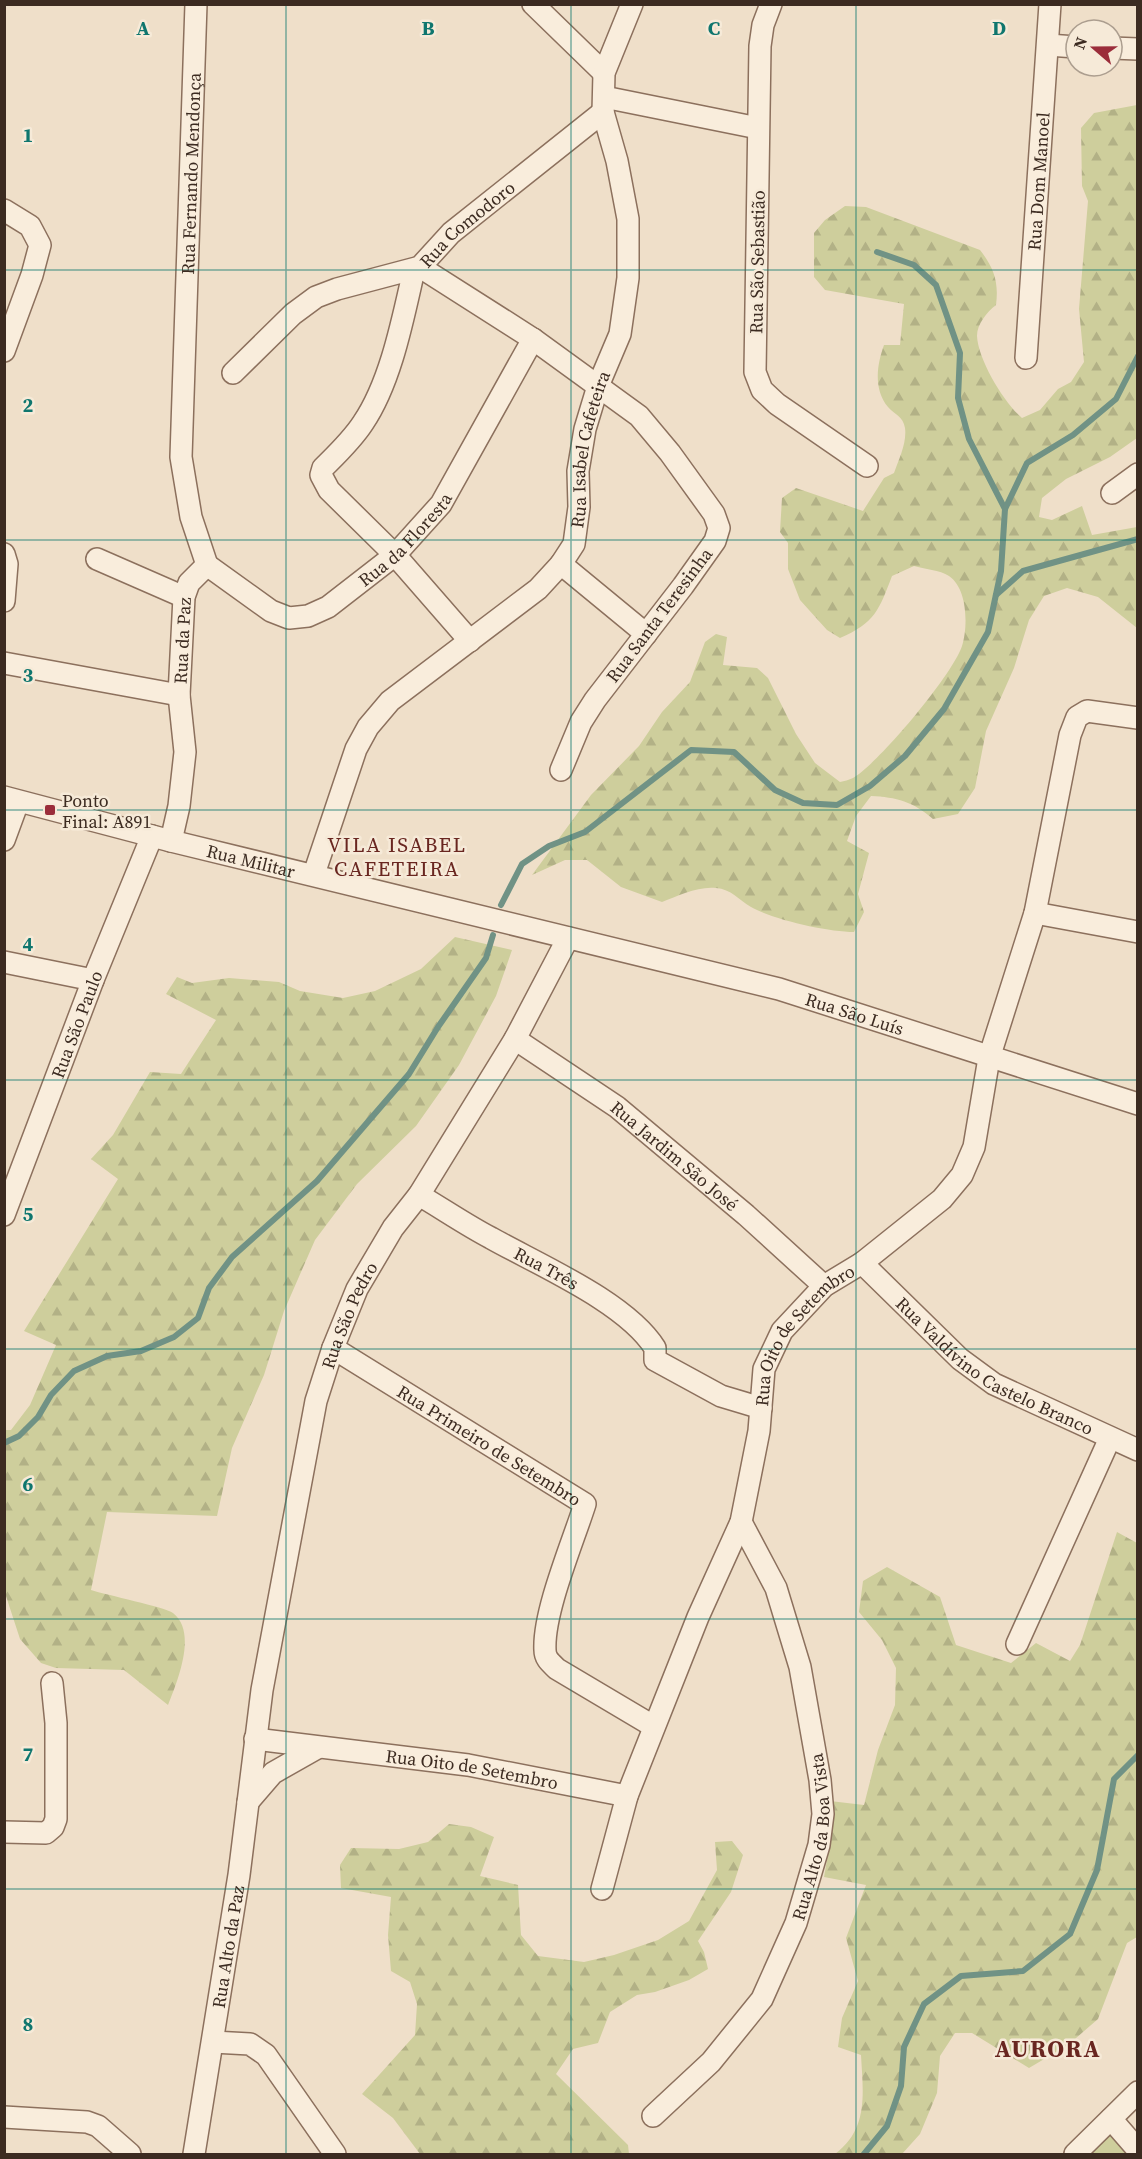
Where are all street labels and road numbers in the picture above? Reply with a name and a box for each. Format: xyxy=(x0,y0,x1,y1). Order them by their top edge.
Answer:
street label: Rua Fernando Mendonça xyxy=(175,71,206,275)
street label: Rua Dom Manoel xyxy=(1021,111,1055,251)
street label: Rua Comodoro xyxy=(413,175,520,273)
street label: Rua São Sebastião xyxy=(743,190,771,334)
street label: Rua Isabel Cafeteira xyxy=(564,366,616,529)
street label: Rua da Floresta xyxy=(353,487,458,592)
street label: Rua Santa Teresinha xyxy=(600,542,718,688)
street label: Rua da Paz xyxy=(167,597,196,685)
street label: Rua Militar xyxy=(204,838,298,883)
street label: Rua São Paulo xyxy=(44,966,108,1082)
street label: Rua São Luís xyxy=(802,986,907,1041)
street label: Rua Jardim São José xyxy=(605,1094,744,1216)
street label: Rua Três xyxy=(510,1240,584,1295)
street label: Rua São Pedro xyxy=(315,1257,383,1372)
street label: Rua Oito de Setembro xyxy=(749,1258,859,1407)
street label: Rua Valdívino Castelo Branco xyxy=(891,1291,1098,1440)
street label: Rua Primeiro de Setembro xyxy=(393,1378,586,1511)
street label: Rua Oito de Setembro xyxy=(384,1743,560,1795)
street label: Rua Alto da Boa Vista xyxy=(785,1751,836,1923)
street label: Rua Alto da Paz xyxy=(205,1883,250,2010)

